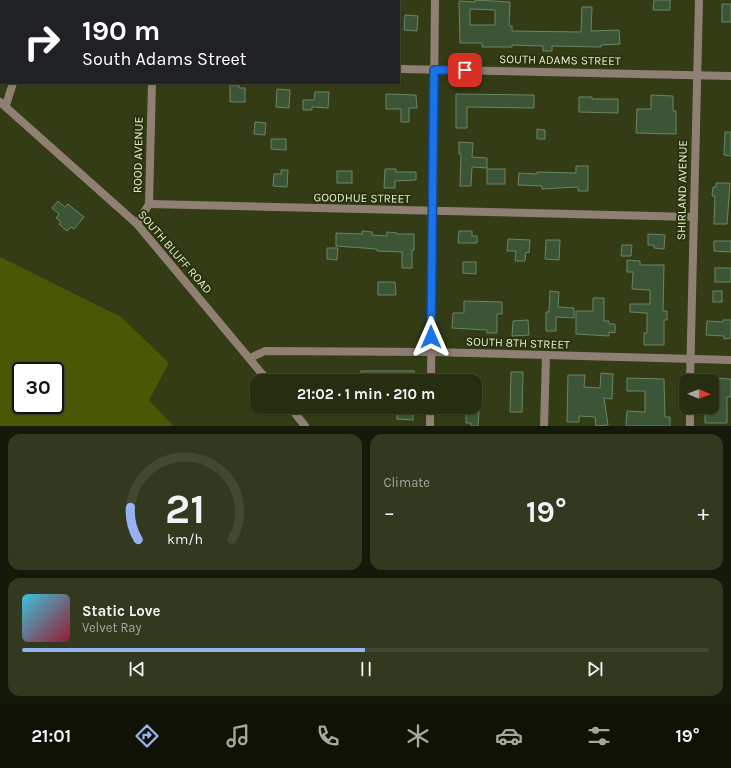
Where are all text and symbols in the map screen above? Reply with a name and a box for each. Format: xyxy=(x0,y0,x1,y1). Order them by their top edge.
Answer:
text: 190 m xyxy=(82,14,160,47)
icon: right xyxy=(16,16,68,68)
text: South Adams Street xyxy=(82,48,246,70)
street label: SOUTH ADAMS STREET xyxy=(499,52,621,68)
pin xyxy=(448,53,482,87)
icon: arrive xyxy=(454,59,476,81)
street label: ROOD AVENUE xyxy=(130,117,146,193)
street label: SHIRLAND AVENUE xyxy=(674,140,690,240)
street label: GOODHUE STREET xyxy=(314,190,410,206)
street label: SOUTH BLUFF ROAD xyxy=(135,207,215,297)
position arrow xyxy=(410,316,452,358)
street label: SOUTH 8TH STREET xyxy=(466,334,570,352)
speed limit sign: 30 xyxy=(12,362,64,414)
north arrow xyxy=(679,374,719,414)
map controls xyxy=(679,374,719,414)
text: 21:02 · 1 min · 210 m xyxy=(297,385,435,403)
text: Climate xyxy=(384,475,430,490)
text: 21 xyxy=(165,485,205,533)
text: 19° xyxy=(526,494,567,530)
text: − xyxy=(384,500,395,526)
text: + xyxy=(697,500,709,526)
text: km/h xyxy=(167,531,203,548)
text: Static Love xyxy=(82,602,160,620)
text: Velvet Ray xyxy=(82,620,142,635)
icon: previous xyxy=(126,658,148,680)
icon: pause xyxy=(355,658,377,680)
icon: next xyxy=(584,658,606,680)
icon: directions xyxy=(133,722,161,750)
icon: music xyxy=(224,722,252,750)
icon: phone xyxy=(314,722,342,750)
icon: climate xyxy=(404,722,432,750)
icon: car xyxy=(495,722,523,750)
icon: filters xyxy=(585,722,613,750)
text: 21:01 xyxy=(31,725,71,747)
text: 19° xyxy=(675,725,700,747)

